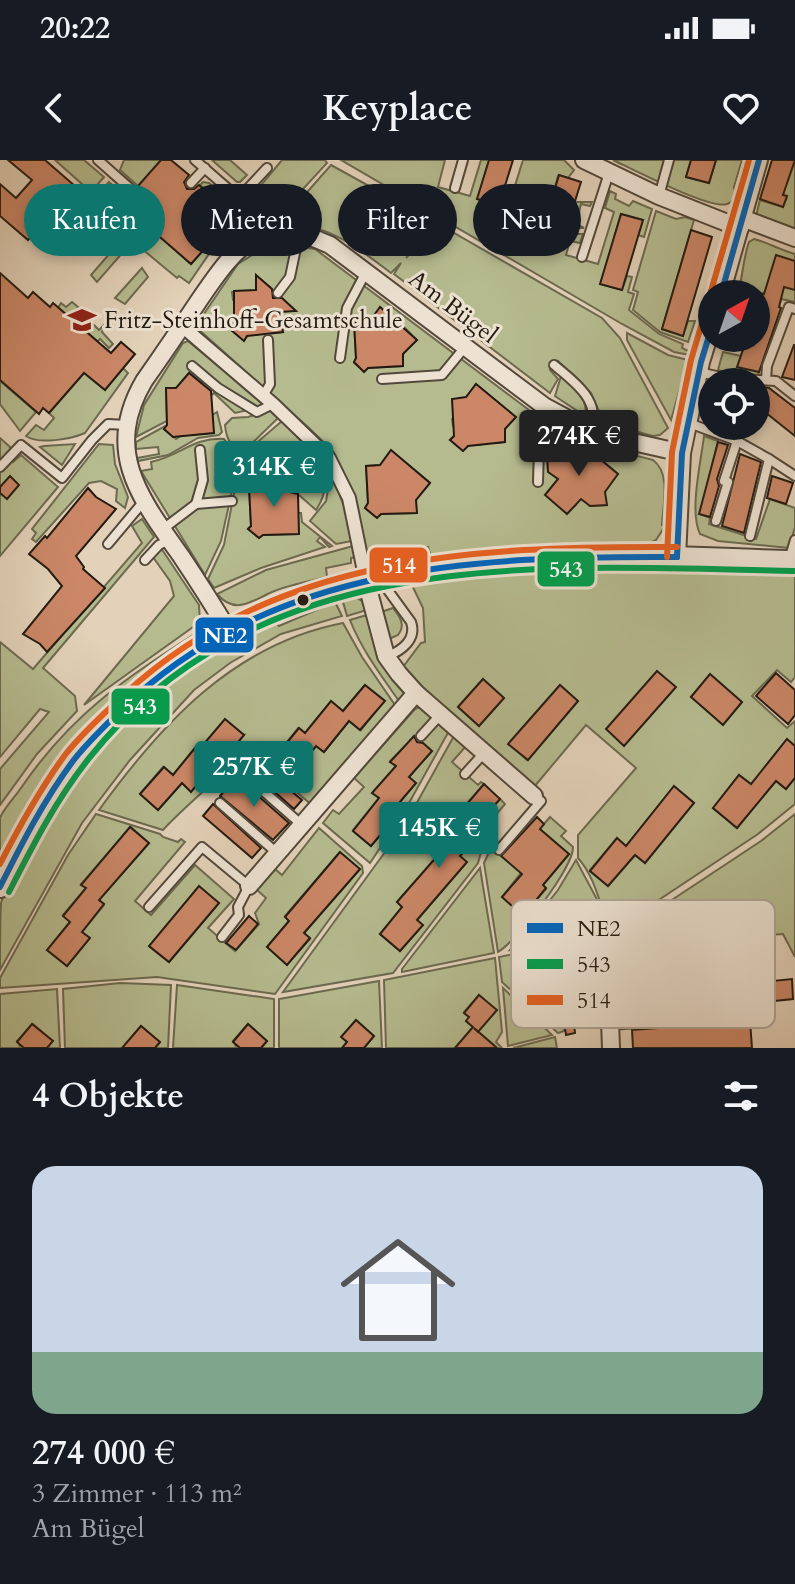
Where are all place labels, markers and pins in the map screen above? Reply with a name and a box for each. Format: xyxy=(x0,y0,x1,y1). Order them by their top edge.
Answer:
place label: Fritz-Steinhoff-Gesamtschule xyxy=(104,304,403,337)
school or university icon: Fritz-Steinhoff-Gesamtschule xyxy=(67,305,97,335)
pin: 274K € xyxy=(514,410,644,478)
pin: 314K € xyxy=(209,441,339,509)
unlabelled marker xyxy=(295,592,311,608)
pin: 257K € xyxy=(189,741,319,809)
pin: 145K € xyxy=(374,802,504,870)

